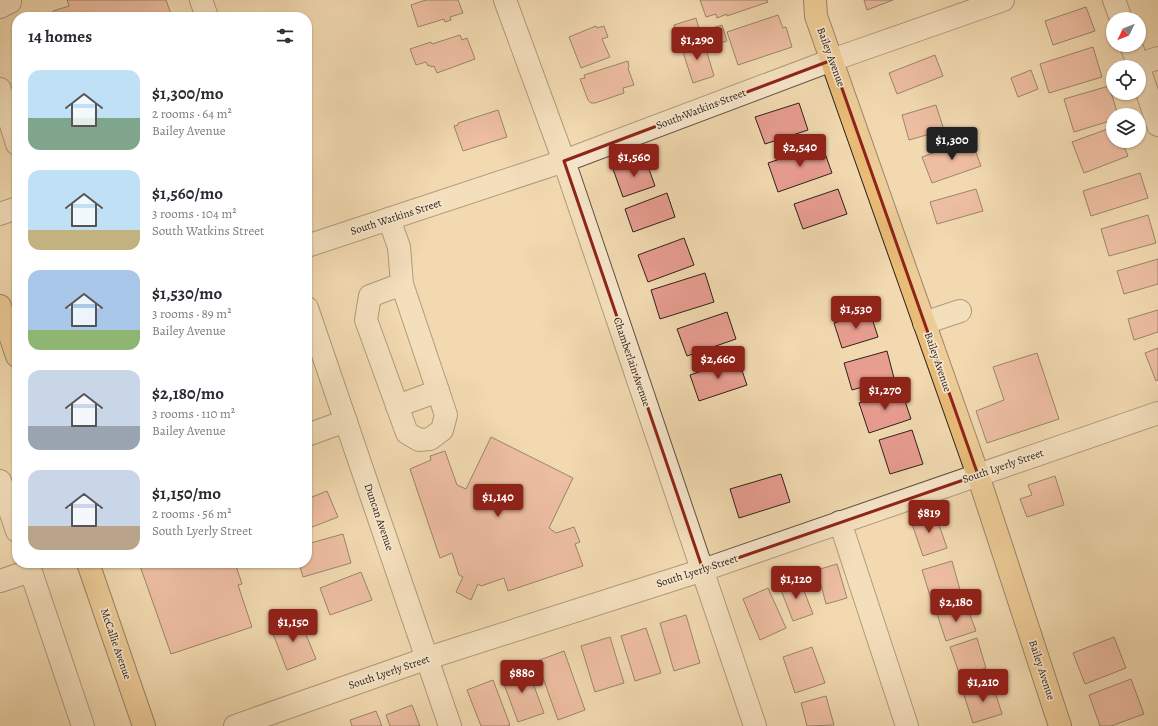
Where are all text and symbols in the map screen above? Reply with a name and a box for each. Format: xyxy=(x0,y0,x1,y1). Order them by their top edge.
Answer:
north arrow xyxy=(1106,12,1146,52)
map controls xyxy=(1106,12,1146,148)
text: 14 homes xyxy=(28,25,92,48)
icon: filters xyxy=(274,25,296,47)
street label: Bailey Avenue xyxy=(813,25,849,89)
pin: $1,290 xyxy=(664,27,730,61)
text: $1,290 xyxy=(680,31,714,48)
button: locate xyxy=(1106,60,1146,100)
text: $1,300/mo xyxy=(152,82,224,105)
street label: South Watkins Street xyxy=(654,85,748,133)
icon: home xyxy=(60,86,108,134)
text: 2 rooms · 64 m² xyxy=(152,105,232,122)
button: layers xyxy=(1106,108,1146,148)
text: Bailey Avenue xyxy=(152,122,226,139)
pin: $1,300 xyxy=(919,127,985,161)
text: $1,300 xyxy=(936,131,968,148)
pin: $2,540 xyxy=(767,134,833,168)
text: $2,540 xyxy=(783,138,817,155)
pin: $1,560 xyxy=(601,144,667,178)
text: $1,560 xyxy=(618,148,650,165)
text: $1,560/mo xyxy=(152,182,223,205)
icon: home xyxy=(60,186,108,234)
street label: South Watkins Street xyxy=(348,195,444,239)
text: 3 rooms · 104 m² xyxy=(152,205,236,222)
text: South Watkins Street xyxy=(152,222,264,239)
text: $1,530/mo xyxy=(152,282,222,305)
icon: home xyxy=(60,286,108,334)
pin: $1,530 xyxy=(823,296,889,330)
text: $1,530 xyxy=(840,300,872,317)
text: 3 rooms · 89 m² xyxy=(152,305,231,322)
street label: Chamberlain Avenue xyxy=(610,315,654,409)
text: Bailey Avenue xyxy=(152,322,226,339)
street label: Bailey Avenue xyxy=(921,330,955,394)
pin: $2,660 xyxy=(685,346,751,380)
text: $2,660 xyxy=(701,350,735,367)
pin: $1,270 xyxy=(852,377,918,411)
text: $1,270 xyxy=(869,381,901,398)
text: $2,180/mo xyxy=(152,382,224,405)
icon: home xyxy=(60,386,108,434)
text: 3 rooms · 110 m² xyxy=(152,405,235,422)
text: Bailey Avenue xyxy=(152,422,226,439)
street label: South Lyerly Street xyxy=(960,445,1046,487)
street label: Duncan Avenue xyxy=(360,481,398,553)
text: $1,150/mo xyxy=(152,482,221,505)
pin: $1,140 xyxy=(465,484,531,518)
icon: home xyxy=(60,486,108,534)
text: $1,140 xyxy=(482,488,514,505)
pin: $819 xyxy=(905,500,953,534)
text: $819 xyxy=(918,504,940,521)
text: 2 rooms · 56 m² xyxy=(152,505,232,522)
text: South Lyerly Street xyxy=(152,522,252,539)
street label: South Lyerly Street xyxy=(654,551,740,591)
pin: $1,120 xyxy=(763,566,829,600)
text: $1,120 xyxy=(780,570,812,587)
pin: $2,180 xyxy=(923,589,989,623)
text: $2,180 xyxy=(939,593,973,610)
street label: McCallie Avenue xyxy=(97,607,135,682)
pin: $1,150 xyxy=(260,609,326,643)
text: $1,150 xyxy=(278,613,308,630)
street label: Bailey Avenue xyxy=(1025,638,1059,702)
street label: South Lyerly Street xyxy=(346,651,432,693)
pin: $880 xyxy=(498,660,546,694)
text: $880 xyxy=(509,664,535,681)
pin: $1,210 xyxy=(950,669,1016,703)
text: $1,210 xyxy=(967,673,999,690)

